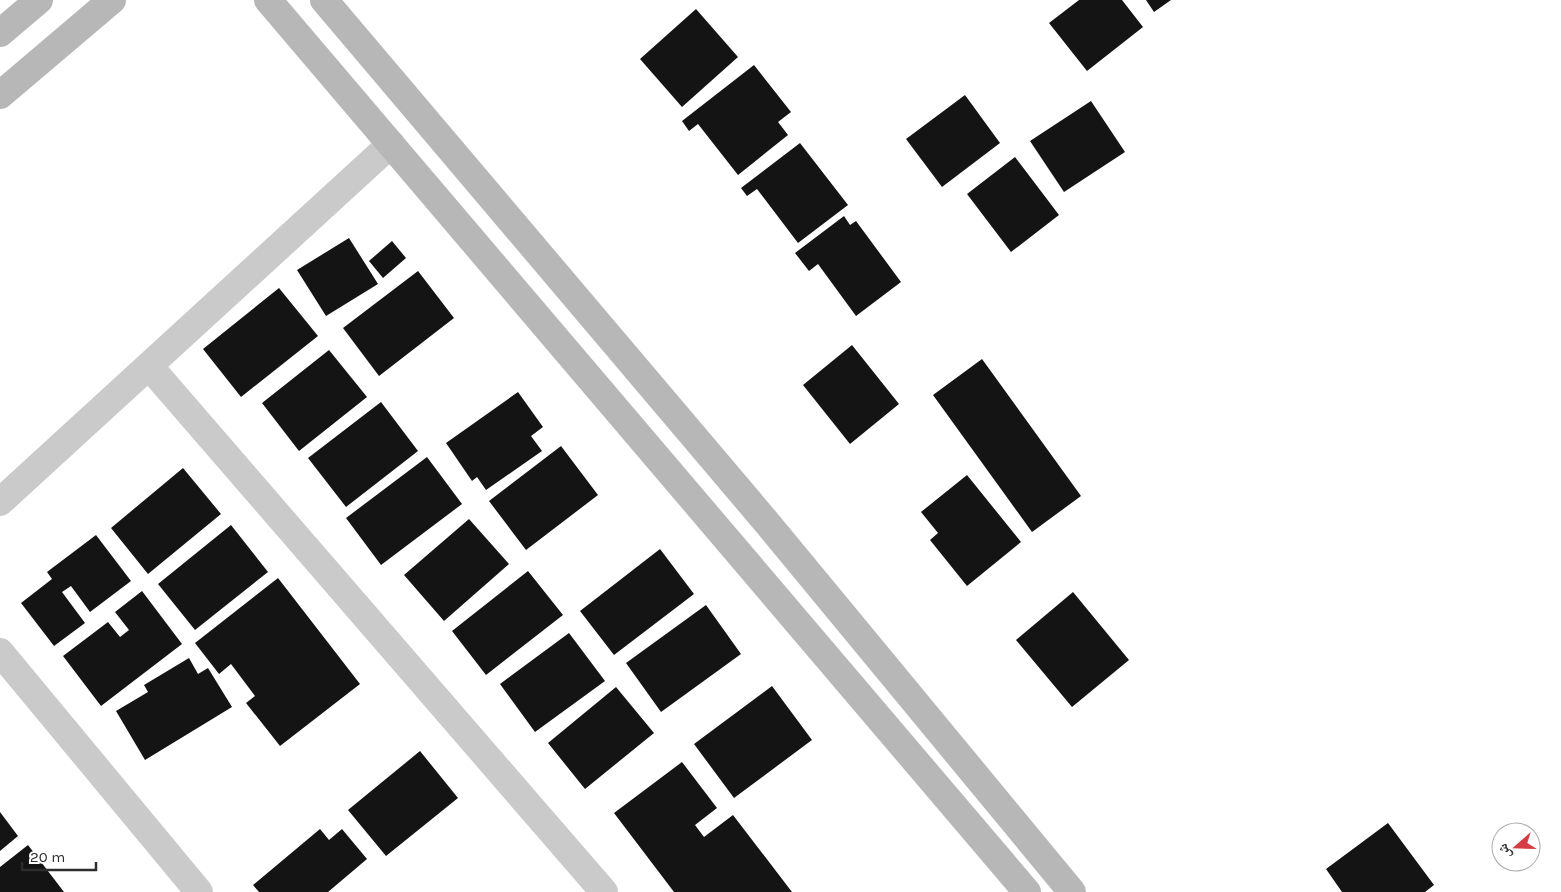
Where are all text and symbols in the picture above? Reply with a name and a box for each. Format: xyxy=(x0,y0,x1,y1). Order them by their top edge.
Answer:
north arrow xyxy=(1491,822,1541,872)
scale bar xyxy=(22,840,96,872)
text: ش xyxy=(1494,841,1515,861)
text: 20 m xyxy=(30,848,65,866)

